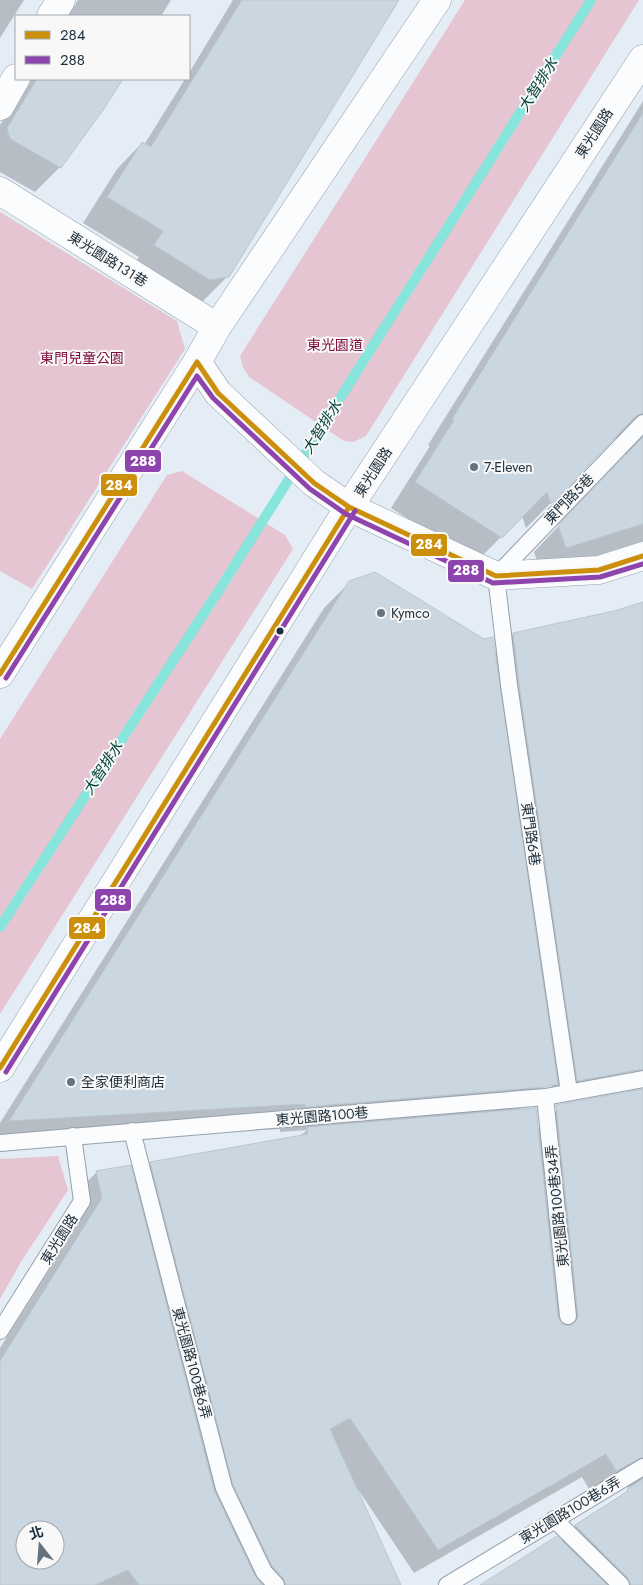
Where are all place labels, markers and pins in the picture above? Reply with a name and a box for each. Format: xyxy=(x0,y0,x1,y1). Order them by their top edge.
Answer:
place label: 7-Eleven xyxy=(484,457,533,477)
marker: 7-Eleven xyxy=(468,461,480,473)
place label: Kymco xyxy=(391,603,430,623)
marker: Kymco xyxy=(375,607,387,619)
unlabelled marker xyxy=(275,626,285,636)
place label: 全家便利商店 xyxy=(81,1072,165,1092)
marker: 全家便利商店 xyxy=(65,1076,77,1088)

